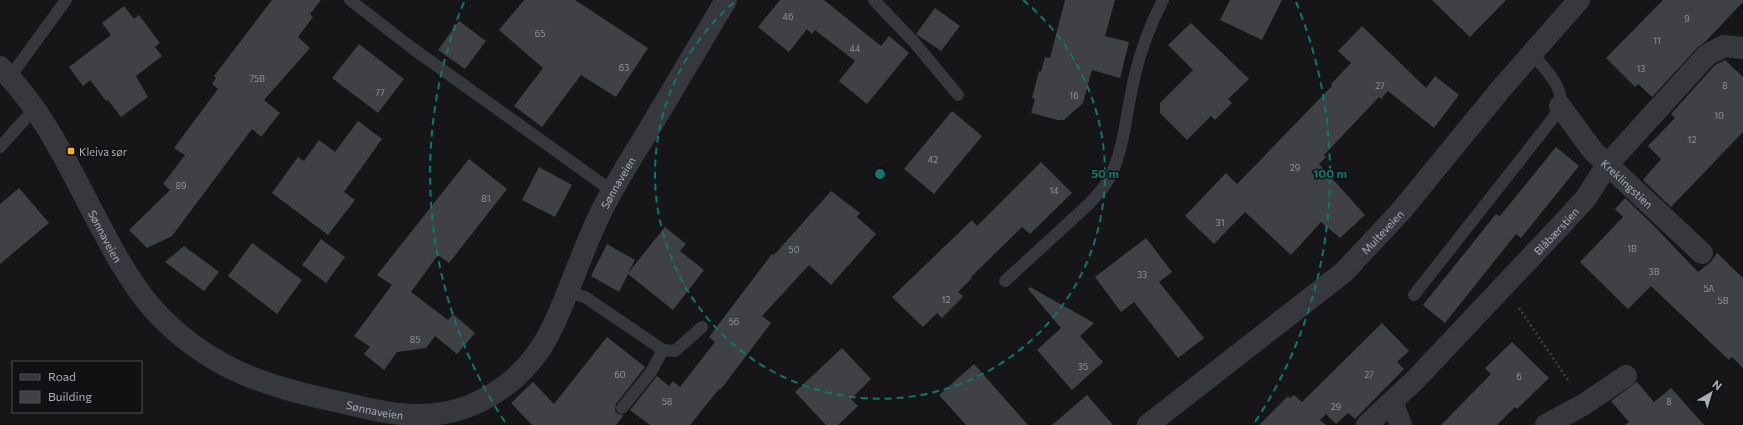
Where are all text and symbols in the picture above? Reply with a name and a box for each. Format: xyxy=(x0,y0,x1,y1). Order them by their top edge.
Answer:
house number: 46 xyxy=(783,11,793,22)
house number: 9 xyxy=(1684,13,1690,24)
house number: 65 xyxy=(535,28,545,39)
house number: 11 xyxy=(1653,35,1661,46)
house number: 44 xyxy=(850,43,861,54)
house number: 63 xyxy=(619,62,629,73)
house number: 13 xyxy=(1637,63,1645,74)
house number: 75B xyxy=(249,73,265,84)
house number: 27 xyxy=(1375,80,1385,91)
house number: 8 xyxy=(1722,80,1728,91)
house number: 77 xyxy=(375,87,385,98)
house number: 16 xyxy=(1069,90,1079,101)
house number: 10 xyxy=(1714,110,1724,121)
house number: 12 xyxy=(1688,134,1696,145)
place label: Kleiva sør xyxy=(79,145,128,158)
marker: Kleiva sør xyxy=(66,146,76,156)
street label: Sønnaveien xyxy=(597,154,637,210)
house number: 42 xyxy=(928,154,938,165)
street label: Kreklingstien xyxy=(1599,156,1656,210)
house number: 29 xyxy=(1290,162,1300,173)
text: 50 m xyxy=(1091,166,1119,180)
text: 100 m xyxy=(1313,166,1347,180)
centre of rings xyxy=(873,167,887,181)
house number: 89 xyxy=(176,180,186,191)
house number: 14 xyxy=(1049,185,1059,196)
house number: 81 xyxy=(481,193,491,204)
street label: Blåbærstien xyxy=(1531,204,1581,257)
street label: Multeveien xyxy=(1358,207,1406,256)
street label: Sønnaveien xyxy=(86,208,125,264)
house number: 31 xyxy=(1216,217,1224,228)
house number: 1B xyxy=(1627,243,1637,254)
house number: 50 xyxy=(788,244,800,255)
house number: 3B xyxy=(1649,266,1660,277)
house number: 33 xyxy=(1137,269,1147,280)
house number: 5A xyxy=(1703,283,1715,294)
house number: 12 xyxy=(942,294,950,305)
house number: 5B xyxy=(1718,295,1729,306)
house number: 56 xyxy=(729,316,739,327)
house number: 85 xyxy=(410,334,420,345)
legend xyxy=(12,361,142,413)
house number: 35 xyxy=(1078,361,1088,372)
text: Road xyxy=(48,369,76,383)
house number: 60 xyxy=(614,369,626,380)
house number: 27 xyxy=(1364,369,1374,380)
house number: 6 xyxy=(1516,371,1522,382)
north arrow xyxy=(1691,373,1731,413)
text: N xyxy=(1710,377,1725,392)
text: Building xyxy=(48,389,92,403)
house number: 58 xyxy=(662,396,672,407)
house number: 8 xyxy=(1666,396,1672,407)
street label: Sønnaveien xyxy=(345,397,404,421)
house number: 29 xyxy=(1331,401,1341,412)

